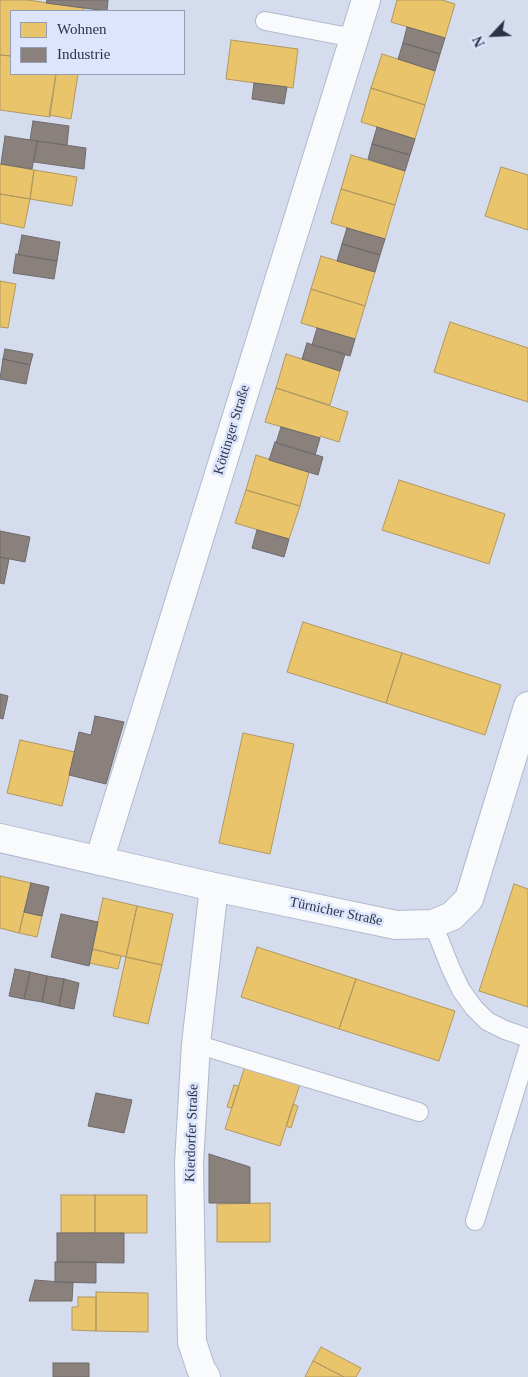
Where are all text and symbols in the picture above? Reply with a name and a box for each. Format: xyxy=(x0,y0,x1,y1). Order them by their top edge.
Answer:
legend xyxy=(10,10,185,75)
north arrow xyxy=(468,10,518,60)
text: Wohnen xyxy=(57,21,107,37)
text: N xyxy=(470,34,488,49)
text: Industrie xyxy=(57,46,110,62)
street label: Köttinger Straße xyxy=(210,383,254,477)
street label: Türnicher Straße xyxy=(288,894,384,930)
street label: Kierdorfer Straße xyxy=(182,1084,202,1182)

